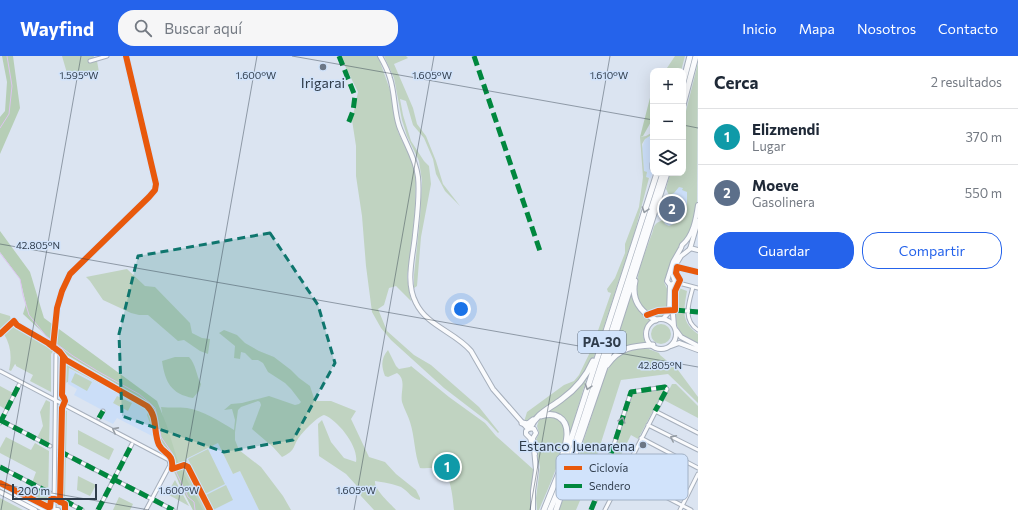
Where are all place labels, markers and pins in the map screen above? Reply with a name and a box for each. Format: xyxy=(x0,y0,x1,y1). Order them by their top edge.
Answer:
marker: Irigarai xyxy=(318,62,328,72)
place label: Irigarai xyxy=(301,74,345,91)
pin: 2 xyxy=(659,194,685,224)
place label: Estanco Juenarena xyxy=(519,437,635,454)
marker: Estanco Juenarena xyxy=(638,440,648,450)
pin: 1 xyxy=(434,452,460,482)

